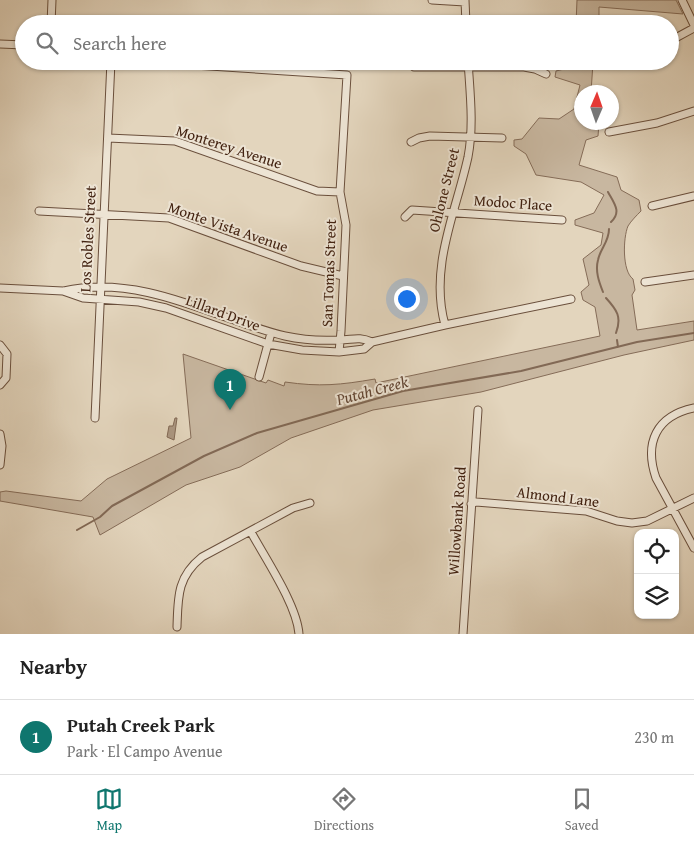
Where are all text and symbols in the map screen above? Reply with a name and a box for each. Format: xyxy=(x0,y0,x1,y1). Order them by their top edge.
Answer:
search box xyxy=(15,15,679,70)
icon: search xyxy=(33,29,61,57)
text: Search here xyxy=(73,29,167,57)
north arrow xyxy=(574,85,619,130)
street label: Monterey Avenue xyxy=(173,119,285,174)
street label: Ohlone Street xyxy=(423,145,464,234)
street label: Los Robles Street xyxy=(74,184,101,293)
street label: Modoc Place xyxy=(473,189,553,216)
street label: Monte Vista Avenue xyxy=(165,196,291,257)
street label: San Tomas Street xyxy=(316,218,341,327)
your location xyxy=(394,286,420,312)
street label: Lillard Drive xyxy=(183,289,263,336)
pin: 1 xyxy=(214,369,246,410)
water label: Putah Creek xyxy=(332,369,411,411)
street label: Willowbank Road xyxy=(442,466,471,576)
street label: Almond Lane xyxy=(516,481,600,512)
map controls xyxy=(634,529,679,619)
button: locate xyxy=(634,529,679,574)
button: layers xyxy=(634,574,679,619)
text: Nearby xyxy=(20,651,87,682)
text: Putah Creek Park xyxy=(67,711,214,739)
text: 1 xyxy=(32,725,40,749)
text: 230 m xyxy=(634,725,674,749)
text: Park · El Campo Avenue xyxy=(67,739,223,763)
tab: Map xyxy=(95,785,123,835)
tab: Directions xyxy=(314,785,374,835)
tab: Saved xyxy=(565,785,599,835)

